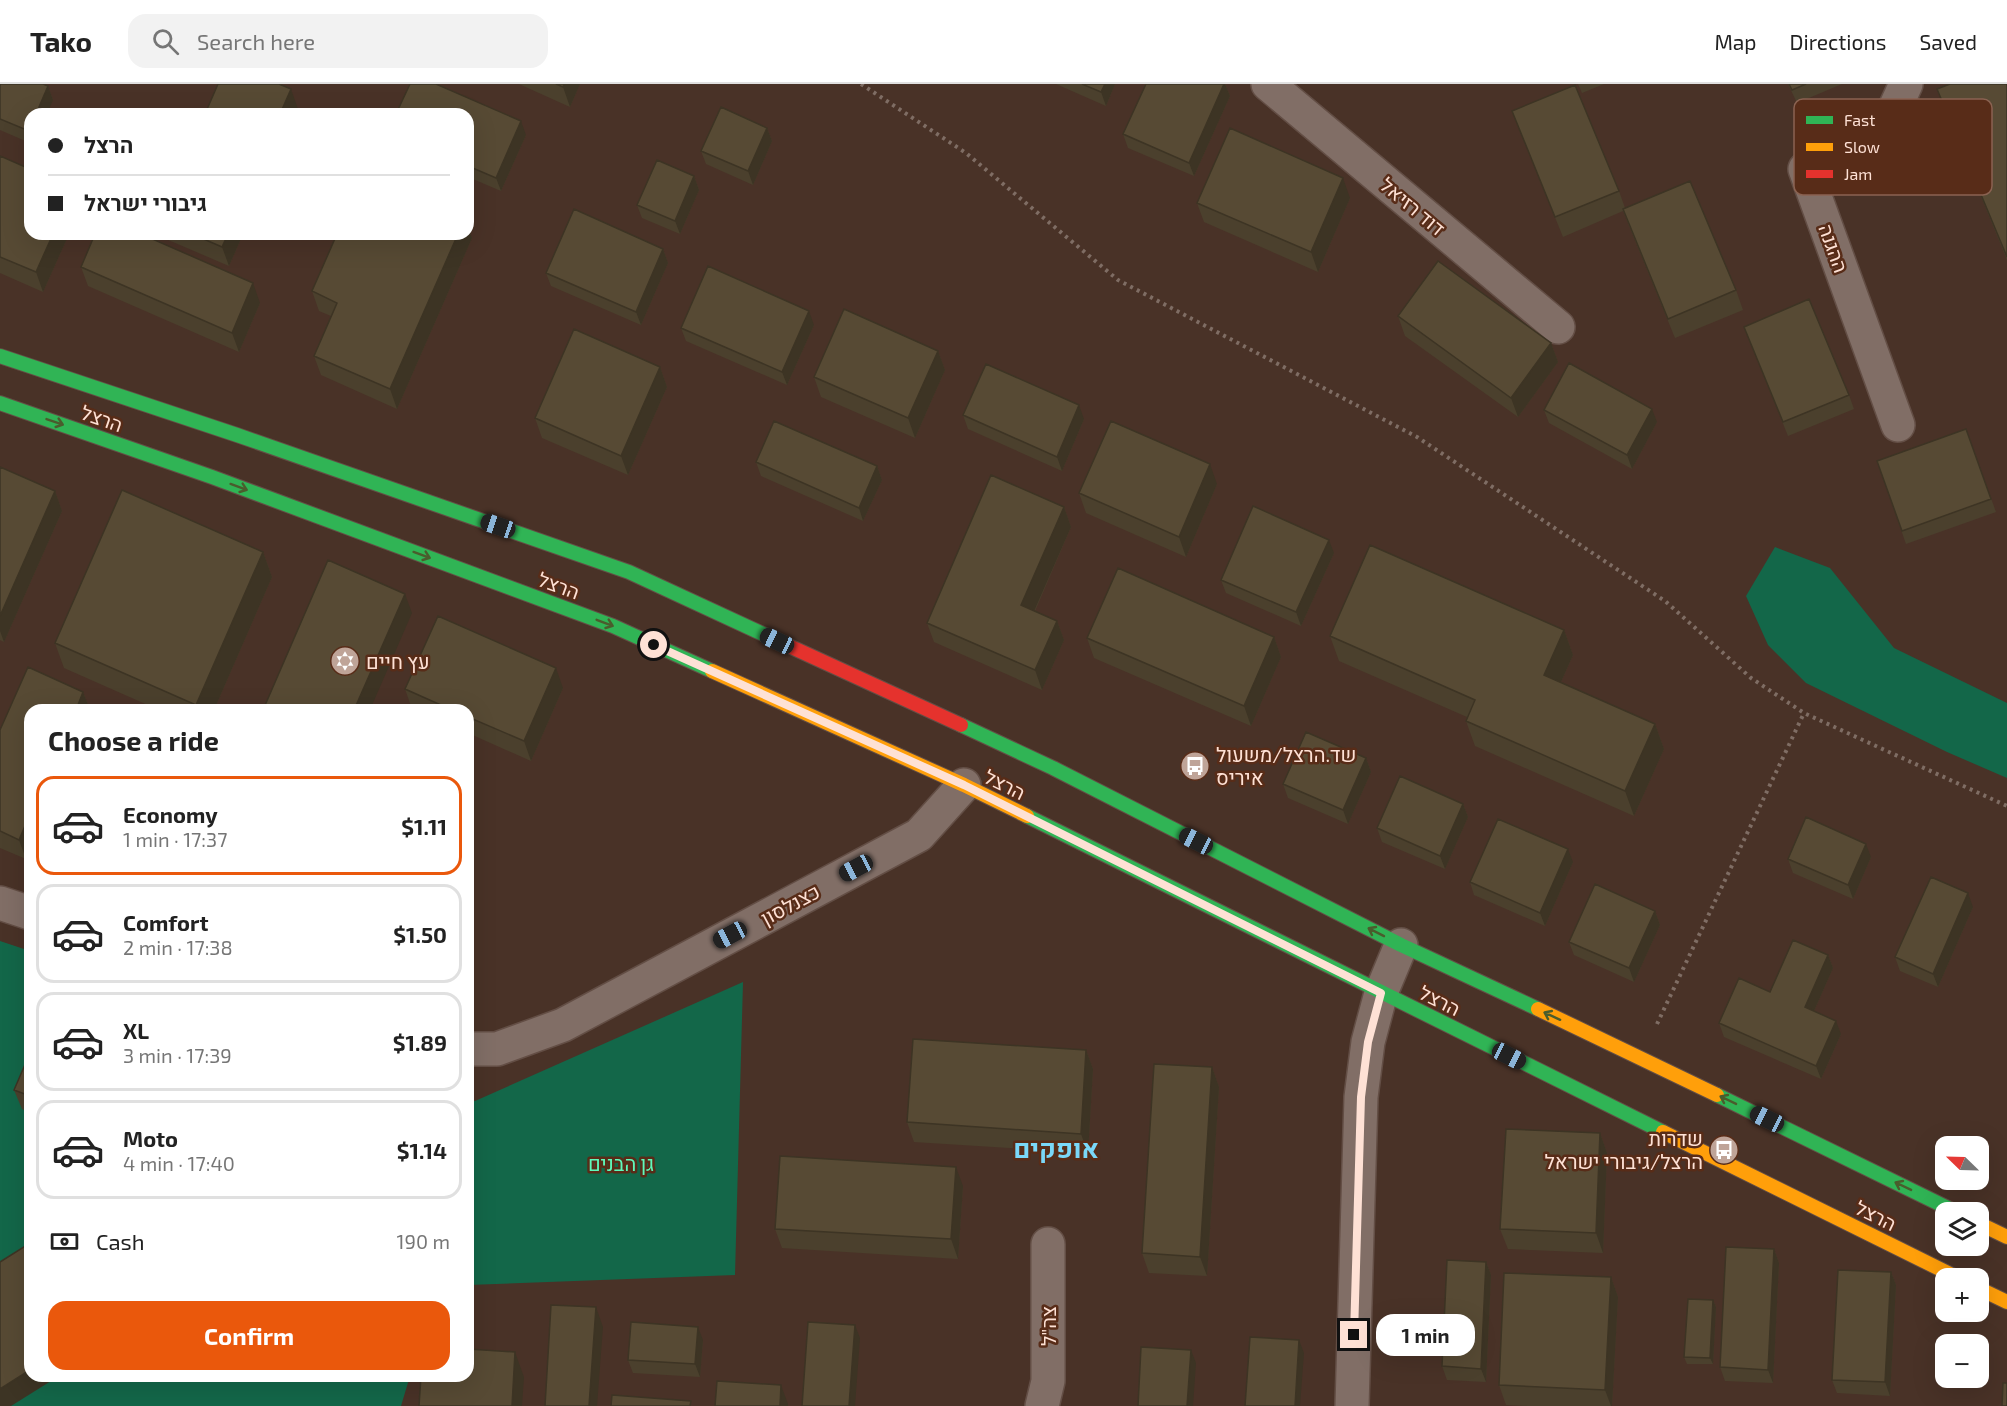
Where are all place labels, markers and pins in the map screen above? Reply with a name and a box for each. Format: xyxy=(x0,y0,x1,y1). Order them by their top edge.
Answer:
synagogue icon: עץ חיים xyxy=(329,645,361,677)
place label: עץ חיים xyxy=(366,649,430,673)
place label: שד.הרצל/משעול איריס xyxy=(1216,742,1356,789)
bus stop icon: שד.הרצל/משעול איריס xyxy=(1179,750,1211,782)
place label: שדרות הרצל/גיבורי ישראל xyxy=(1545,1126,1703,1173)
bus stop icon: שדרות הרצל/גיבורי ישראל xyxy=(1708,1134,1740,1166)

